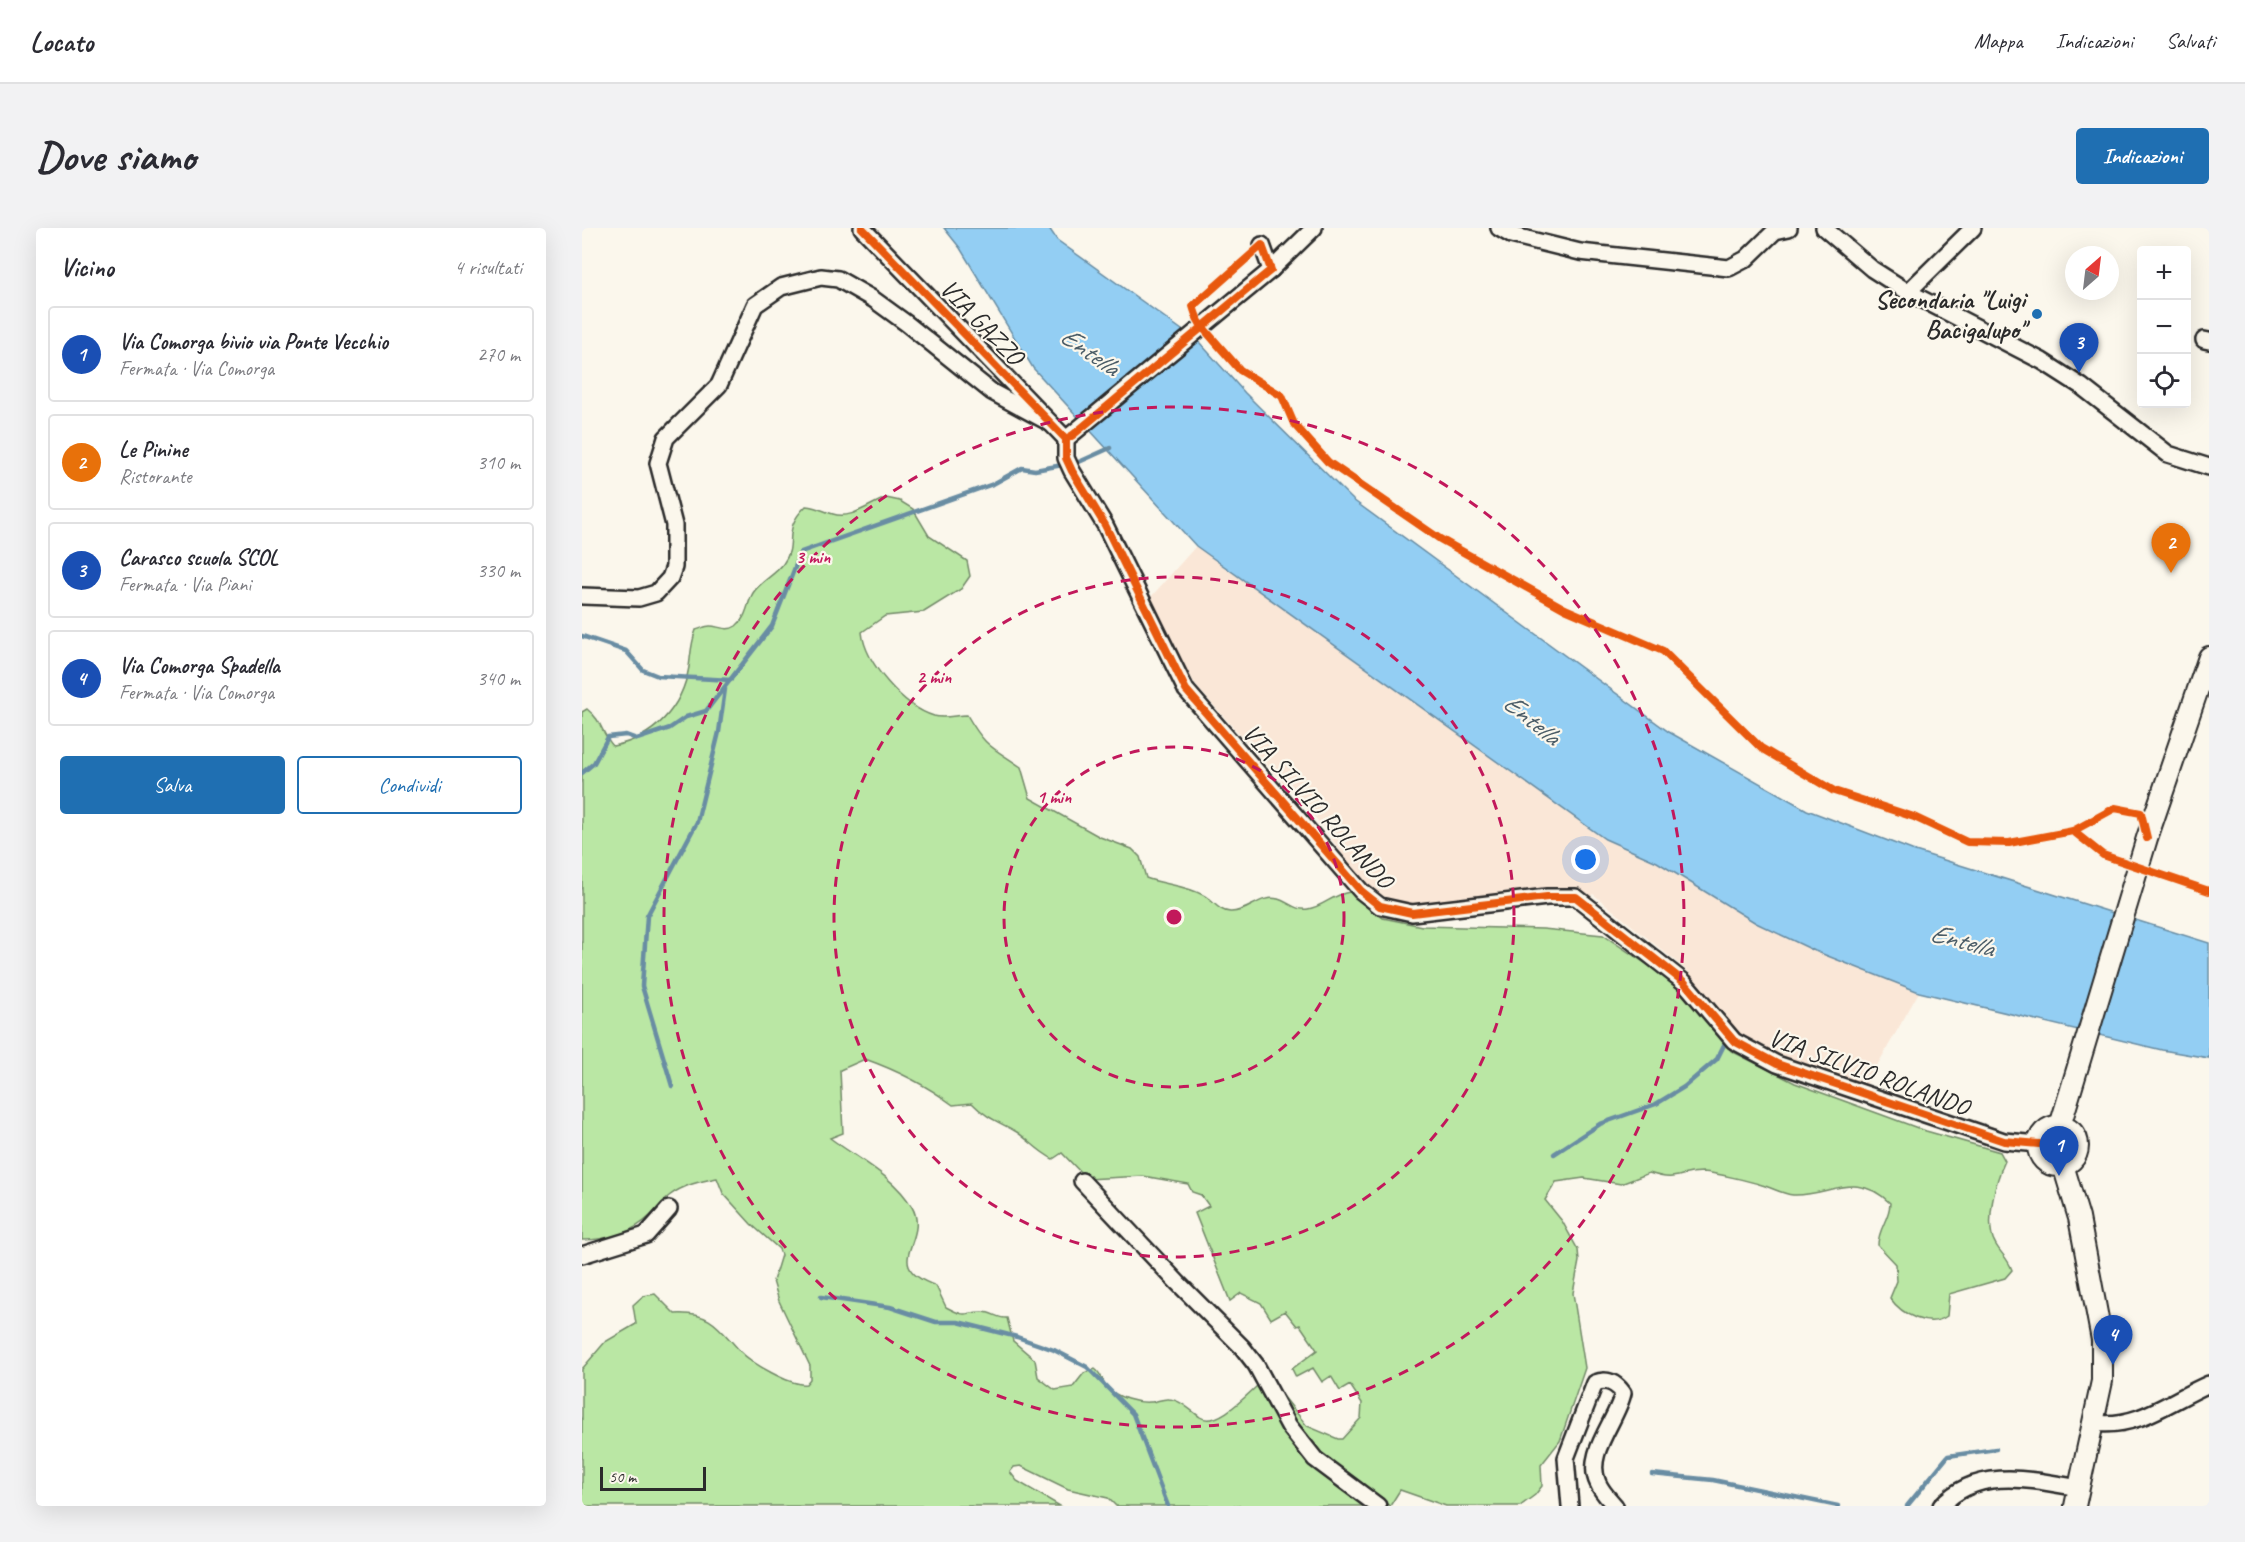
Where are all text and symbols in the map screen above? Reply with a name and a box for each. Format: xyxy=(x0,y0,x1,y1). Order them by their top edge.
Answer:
text: Locato xyxy=(30,24,93,59)
text: Mappa xyxy=(1974,28,2023,54)
text: Indicazioni xyxy=(2056,28,2133,54)
text: Salvati xyxy=(2166,28,2215,54)
button: Indicazioni xyxy=(2076,128,2209,184)
text: Dove siamo xyxy=(36,130,195,183)
north arrow xyxy=(2065,246,2119,300)
map controls xyxy=(2137,246,2191,408)
button: + xyxy=(2137,246,2191,300)
text: Vicino xyxy=(60,251,114,284)
text: 4 risultati xyxy=(454,255,522,280)
street label: VIA GAZZO xyxy=(933,272,1033,374)
place label: Secondaria "Luigi Bacigalupo" xyxy=(1875,283,2031,346)
button: − xyxy=(2137,300,2191,354)
marker: Secondaria "Luigi Bacigalupo" xyxy=(2030,307,2044,321)
water label: Entella xyxy=(1054,319,1128,385)
pin: 3 xyxy=(2060,324,2098,373)
text: Via Comorga bivio via Ponte Vecchio xyxy=(119,328,388,356)
text: 1 xyxy=(77,342,86,367)
text: 270 m xyxy=(477,342,520,367)
button: locate xyxy=(2137,354,2191,408)
text: Fermata · Via Comorga xyxy=(119,356,274,381)
text: Le Pinine xyxy=(119,436,188,464)
text: 2 xyxy=(77,450,86,475)
text: 310 m xyxy=(477,450,520,475)
text: Ristorante xyxy=(119,464,192,489)
pin: 2 xyxy=(2152,524,2190,573)
text: Carasco scuola SCOL xyxy=(119,544,278,572)
text: 3 min xyxy=(796,546,831,568)
text: 3 xyxy=(77,558,86,583)
text: 330 m xyxy=(477,558,520,583)
text: Fermata · Via Piani xyxy=(119,572,251,597)
text: Via Comorga Spadella xyxy=(119,652,280,680)
text: 4 xyxy=(77,666,86,691)
text: 340 m xyxy=(477,666,520,691)
text: 2 min xyxy=(917,666,952,688)
text: Fermata · Via Comorga xyxy=(119,680,274,705)
water label: Entella xyxy=(1496,686,1569,754)
street label: VIA SILVIO ROLANDO xyxy=(1235,717,1403,898)
button: Salva xyxy=(60,756,285,814)
button: Condividi xyxy=(297,756,522,814)
text: 1 min xyxy=(1037,786,1072,808)
your location xyxy=(1571,845,1600,874)
centre of rings xyxy=(1164,907,1184,927)
water label: Entella xyxy=(1927,915,1999,965)
street label: VIA SILVIO ROLANDO xyxy=(1764,1020,1977,1125)
pin: 1 xyxy=(2040,1126,2078,1176)
pin: 4 xyxy=(2094,1316,2132,1365)
scale bar xyxy=(600,1464,706,1492)
text: 50 m xyxy=(609,1467,636,1487)

